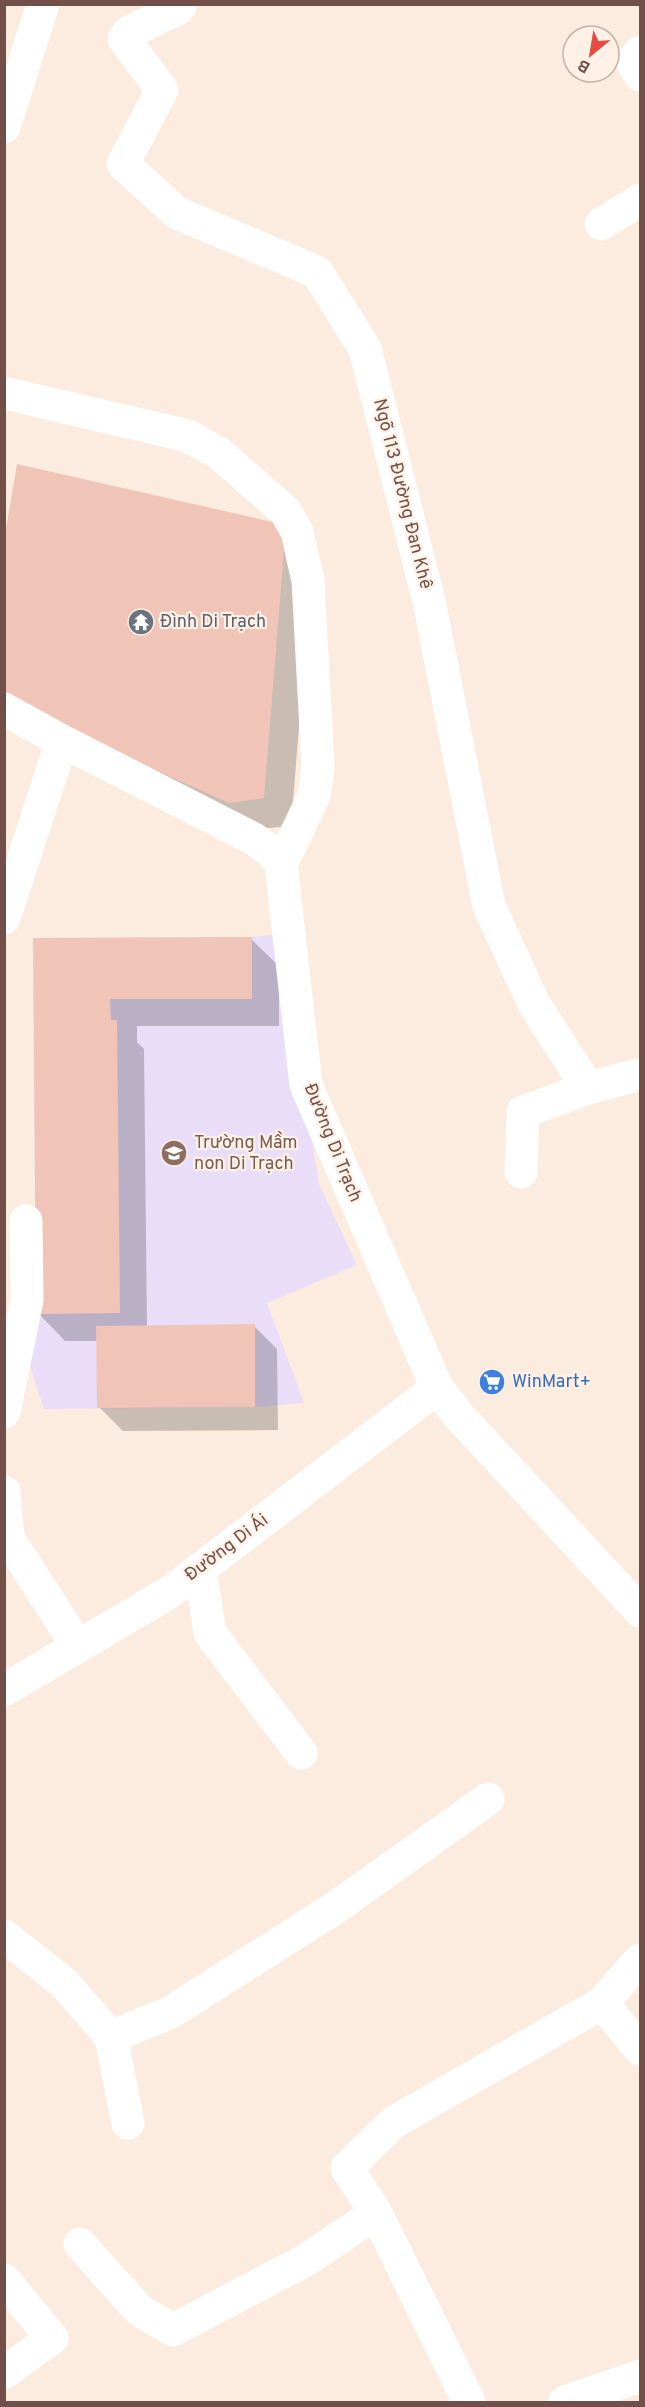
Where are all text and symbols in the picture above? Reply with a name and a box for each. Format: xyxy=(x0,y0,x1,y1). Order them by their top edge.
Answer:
north arrow xyxy=(561,24,621,84)
text: B xyxy=(575,54,594,77)
street label: Ngõ 113 Đường Đan Khê xyxy=(367,396,437,592)
temple icon: Đình Di Trạch xyxy=(126,607,156,637)
place label: Đình Di Trạch xyxy=(160,611,266,634)
street label: Đường Di Trạch xyxy=(298,1080,366,1206)
place label: Trường Mầm non Di Trạch xyxy=(194,1131,298,1176)
school or university icon: Trường Mầm non Di Trạch xyxy=(159,1138,189,1168)
supermarket icon: WinMart+ xyxy=(477,1367,507,1397)
place label: WinMart+ xyxy=(512,1371,591,1394)
street label: Đường Di Ái xyxy=(179,1508,273,1587)

